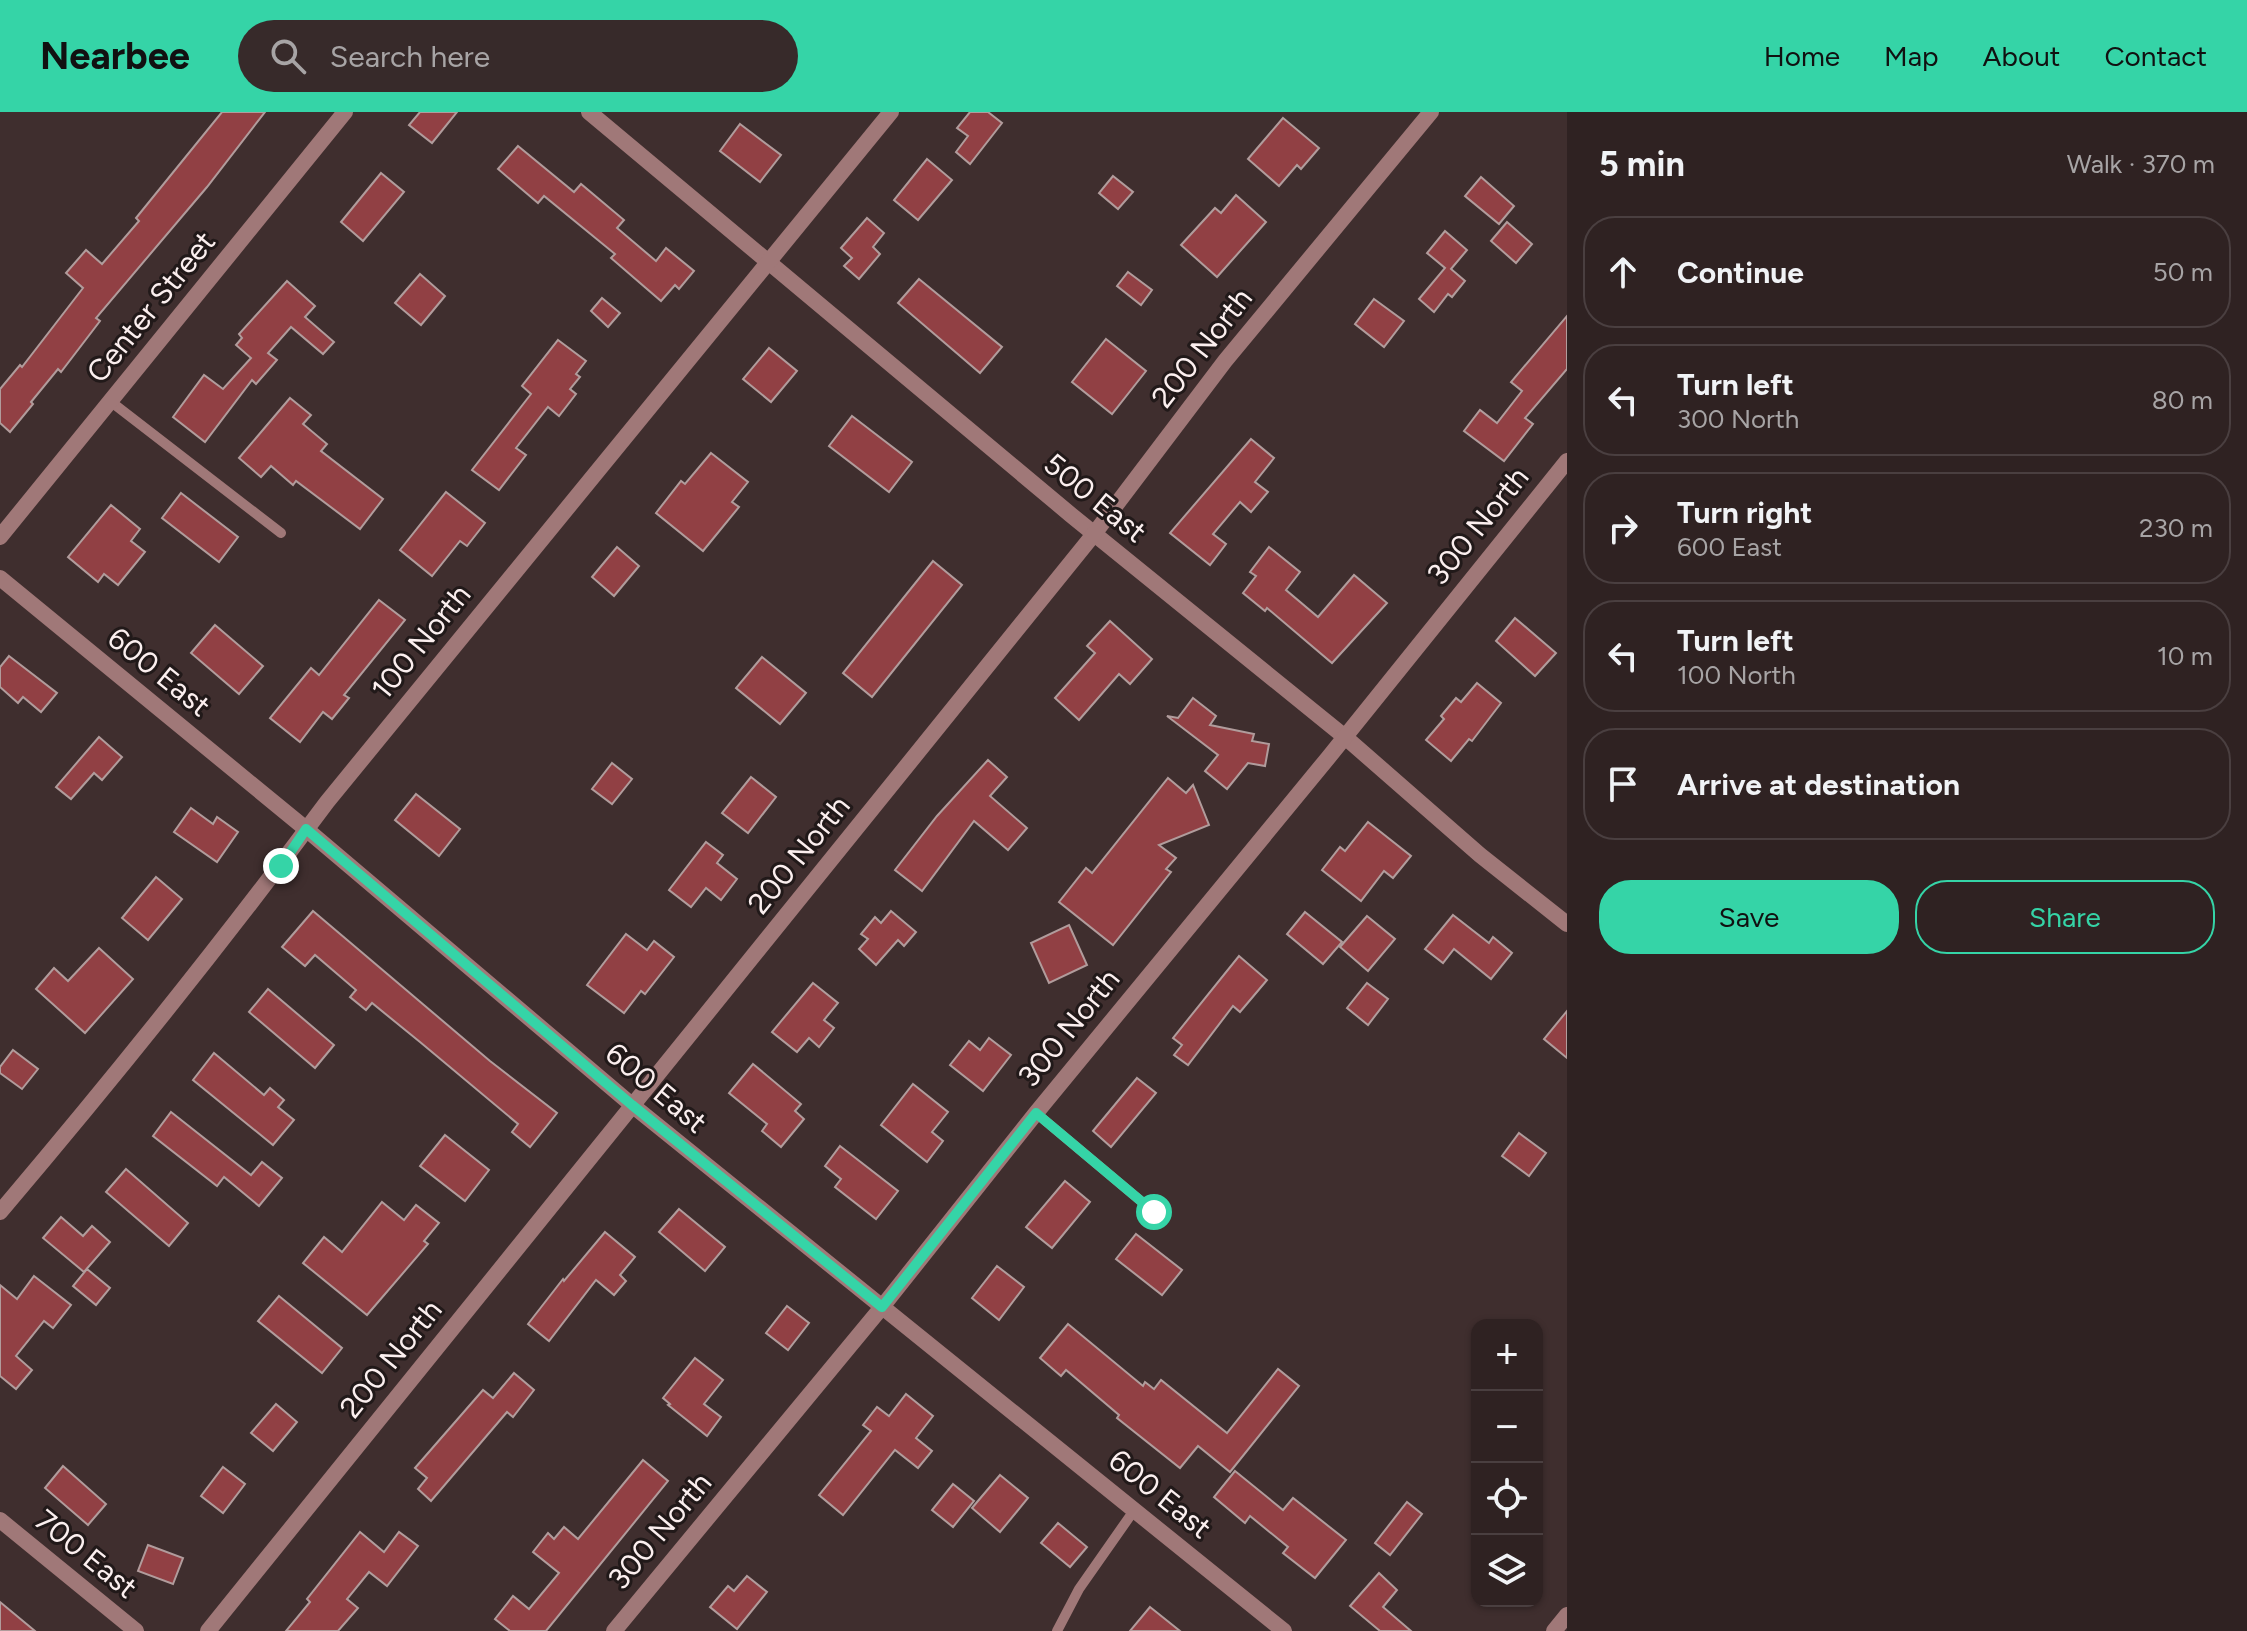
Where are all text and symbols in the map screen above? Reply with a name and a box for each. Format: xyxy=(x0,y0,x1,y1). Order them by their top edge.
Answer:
search box xyxy=(238,20,798,92)
text: Nearbee xyxy=(40,33,190,79)
icon: search xyxy=(266,34,310,78)
text: Search here xyxy=(330,38,490,75)
text: Home xyxy=(1764,39,1840,73)
text: Map xyxy=(1884,39,1939,73)
text: About xyxy=(1983,39,2060,73)
text: Contact xyxy=(2104,39,2207,73)
text: 5 min xyxy=(1599,144,1685,185)
text: Walk · 370 m xyxy=(2067,148,2215,180)
street label: Center Street xyxy=(78,224,223,390)
icon: ahead xyxy=(1601,250,1645,294)
text: Continue xyxy=(1677,254,1804,291)
text: 50 m xyxy=(2153,256,2213,288)
street label: 200 North xyxy=(1143,281,1260,415)
text: Turn left xyxy=(1677,366,1794,403)
icon: left xyxy=(1601,378,1645,422)
text: 80 m xyxy=(2152,384,2213,416)
text: 300 North xyxy=(1677,403,1799,435)
street label: 500 East xyxy=(1036,445,1154,550)
street label: 300 North xyxy=(1419,459,1536,592)
text: Turn right xyxy=(1677,494,1812,531)
icon: right xyxy=(1601,506,1645,550)
text: 230 m xyxy=(2139,512,2213,544)
text: 600 East xyxy=(1677,531,1782,563)
street label: 100 North xyxy=(363,577,478,707)
street label: 600 East xyxy=(101,619,218,724)
text: Turn left xyxy=(1677,622,1794,659)
icon: left xyxy=(1601,634,1645,678)
text: 10 m xyxy=(2157,640,2213,672)
text: 100 North xyxy=(1677,659,1796,691)
icon: arrive xyxy=(1601,762,1645,806)
text: Arrive at destination xyxy=(1677,766,1960,803)
street label: 200 North xyxy=(740,788,858,921)
route end xyxy=(263,848,299,884)
button: Save xyxy=(1599,880,1899,954)
button: Share xyxy=(1915,880,2215,954)
street label: 300 North xyxy=(1010,961,1127,1094)
street label: 600 East xyxy=(598,1034,715,1141)
route start xyxy=(1136,1194,1172,1230)
street label: 200 North xyxy=(332,1292,450,1425)
map controls xyxy=(1471,1319,1543,1607)
button: + xyxy=(1471,1319,1543,1391)
button: − xyxy=(1471,1391,1543,1463)
street label: 600 East xyxy=(1102,1441,1219,1546)
button: locate xyxy=(1471,1463,1543,1535)
street label: 300 North xyxy=(600,1465,719,1597)
street label: 700 East xyxy=(28,1501,145,1606)
button: layers xyxy=(1471,1535,1543,1607)

